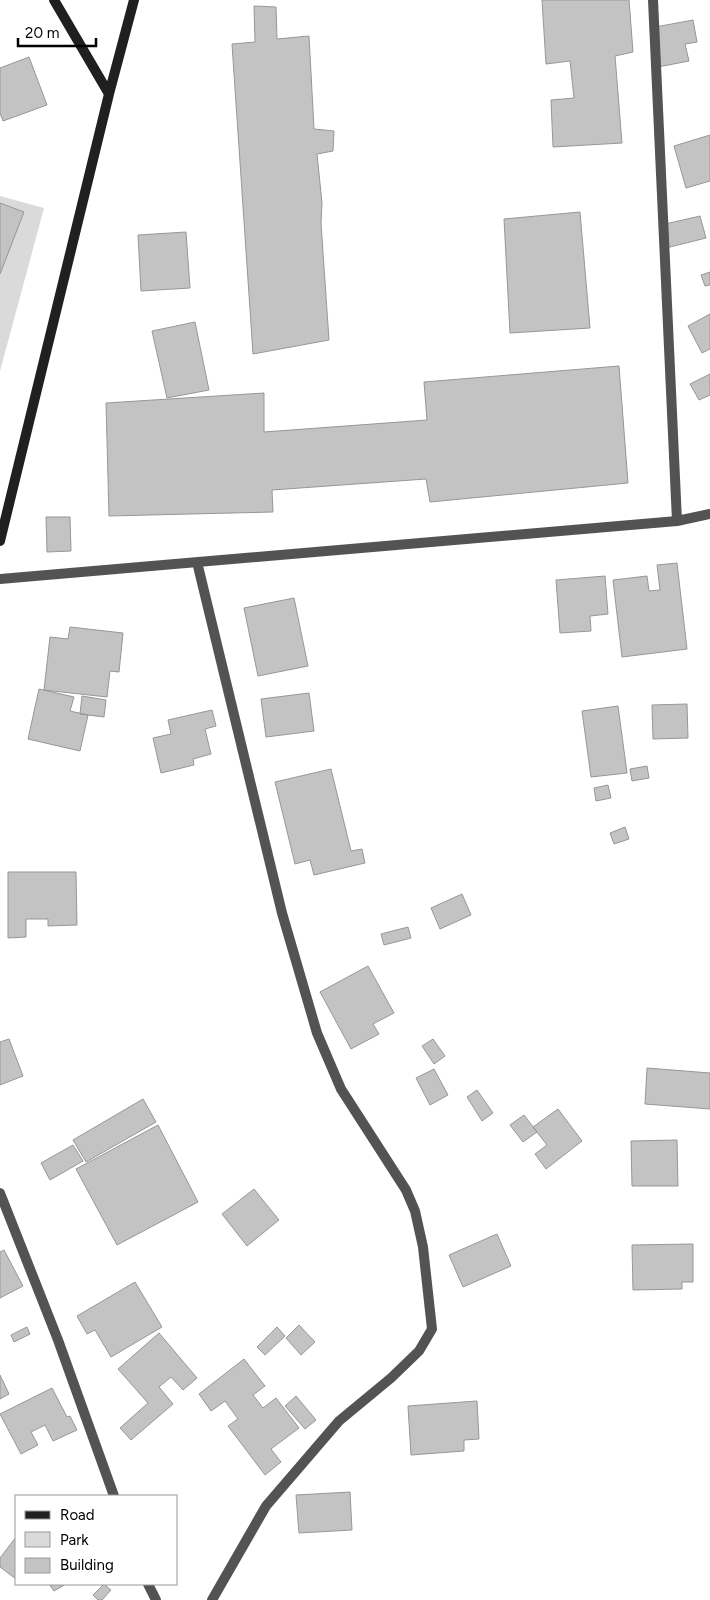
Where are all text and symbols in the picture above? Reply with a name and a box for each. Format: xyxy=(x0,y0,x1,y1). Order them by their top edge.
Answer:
scale bar xyxy=(18,15,95,47)
text: 20 m xyxy=(25,24,59,42)
legend xyxy=(15,1495,178,1585)
text: Road xyxy=(60,1506,95,1524)
text: Park xyxy=(60,1531,89,1549)
text: Building xyxy=(60,1556,114,1574)

